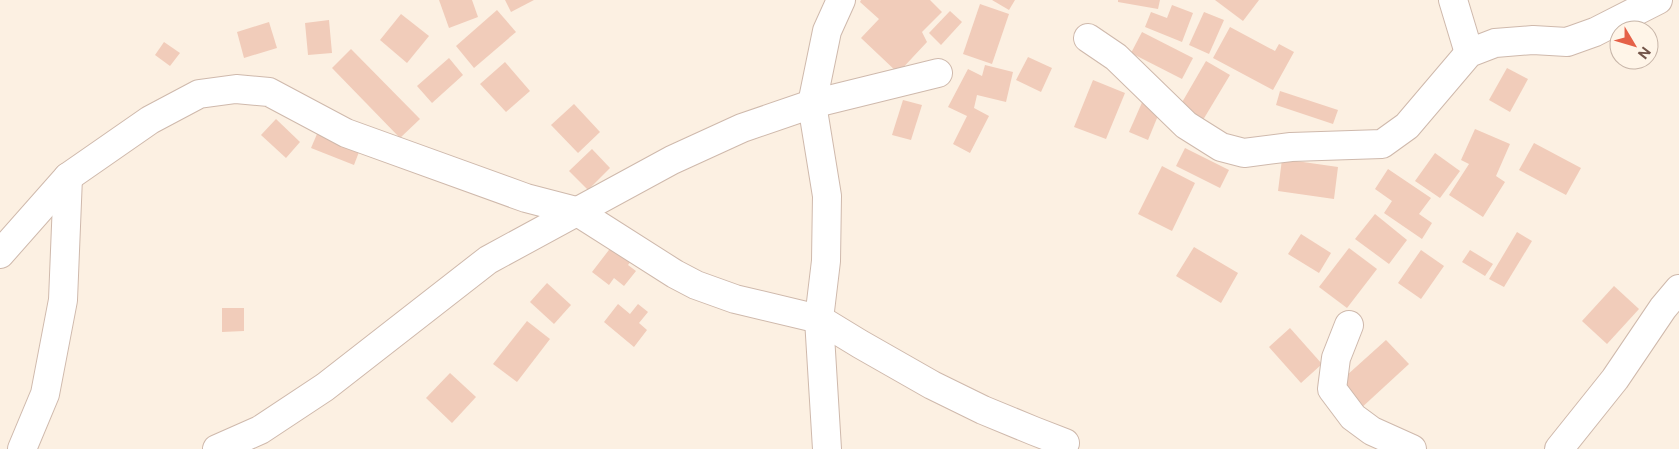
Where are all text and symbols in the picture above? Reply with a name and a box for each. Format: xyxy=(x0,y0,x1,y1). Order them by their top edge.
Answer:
north arrow xyxy=(1609,20,1659,70)
text: N xyxy=(1635,44,1654,62)

